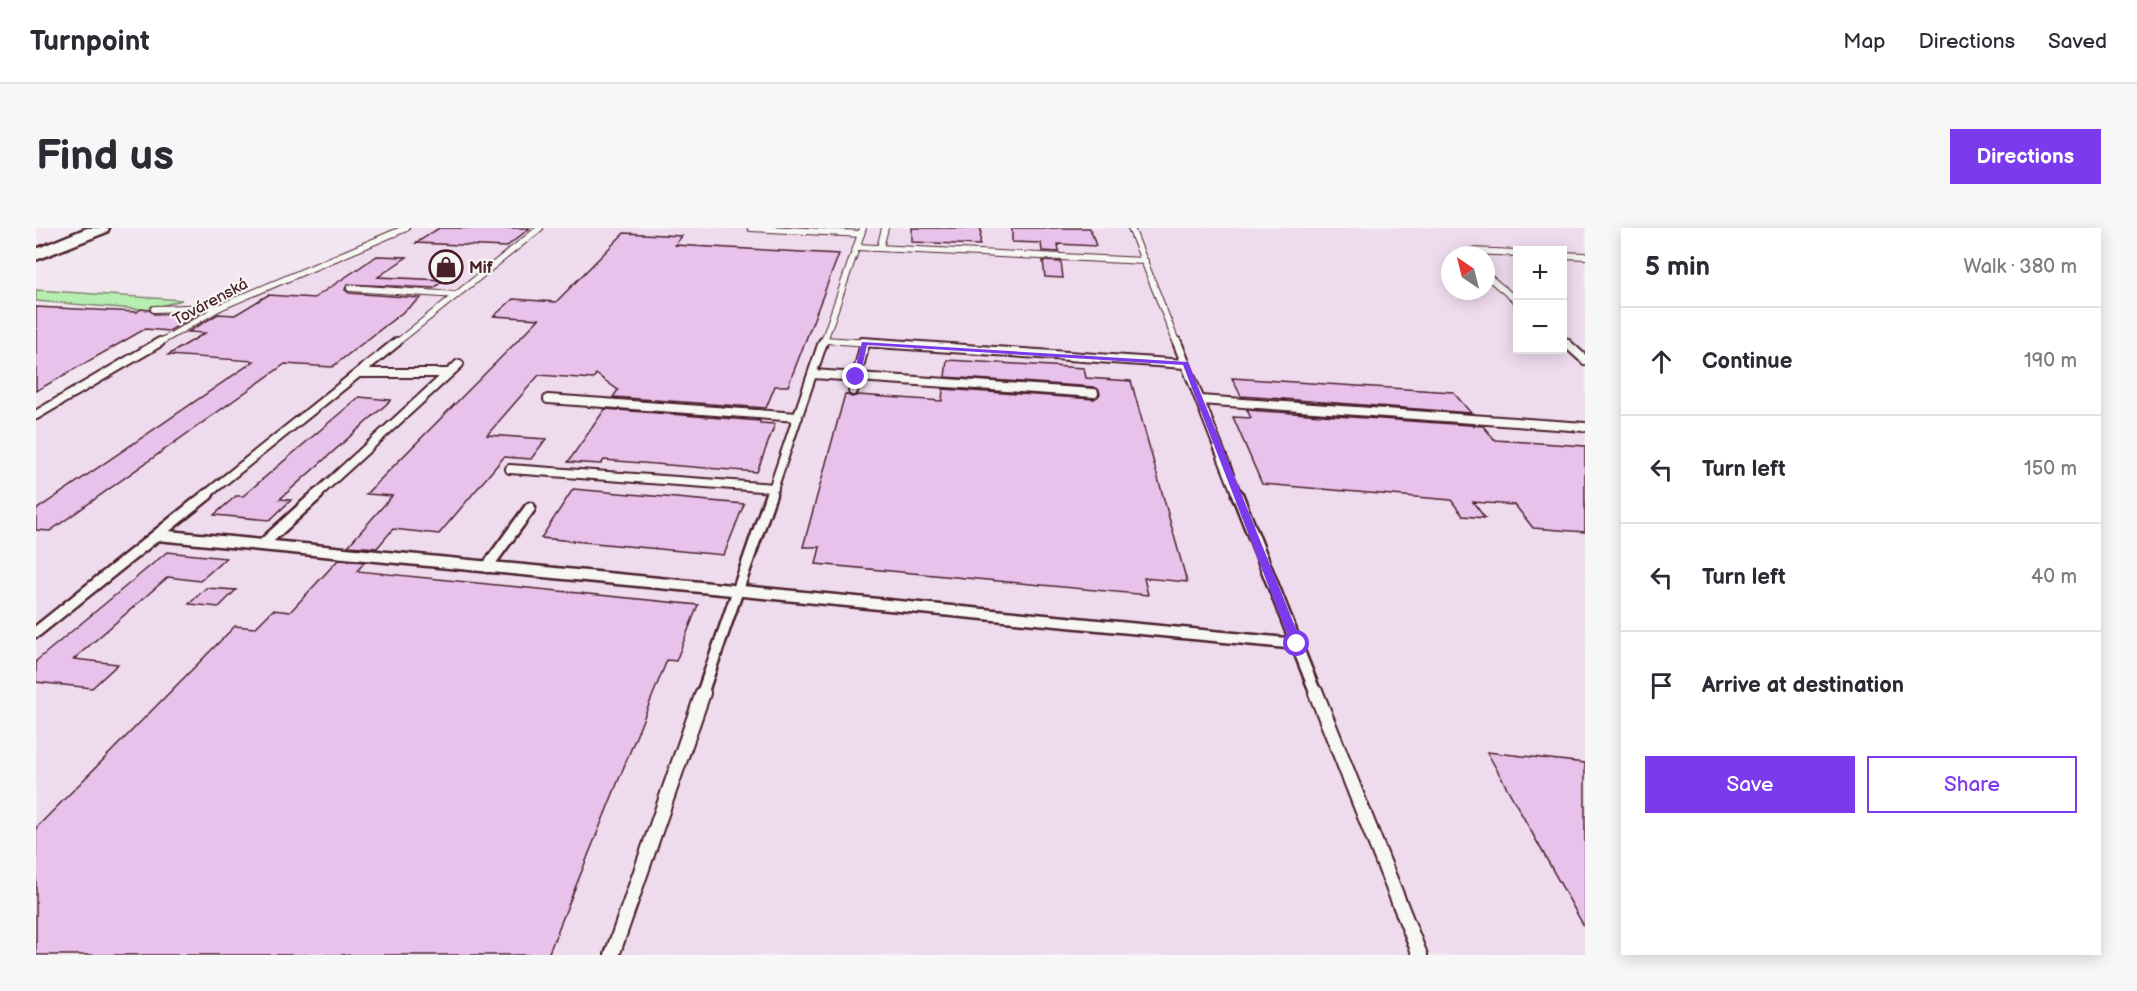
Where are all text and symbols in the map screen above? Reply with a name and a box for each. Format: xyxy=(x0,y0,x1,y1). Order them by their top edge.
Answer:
text: Turnpoint xyxy=(30,25,150,58)
text: Map xyxy=(1843,29,1886,54)
text: Directions xyxy=(1919,29,2015,54)
text: Saved xyxy=(2048,29,2107,54)
button: Directions xyxy=(1950,129,2101,184)
text: Find us xyxy=(36,131,174,182)
north arrow xyxy=(1441,246,1495,300)
map controls xyxy=(1513,246,1567,354)
button: + xyxy=(1513,246,1567,300)
shop icon: Mif xyxy=(428,249,464,285)
text: 5 min xyxy=(1645,252,1710,283)
text: Walk · 380 m xyxy=(1964,255,2077,279)
place label: Mif xyxy=(469,259,494,278)
street label: Továrenská xyxy=(170,275,251,330)
button: − xyxy=(1513,300,1567,354)
icon: ahead xyxy=(1645,345,1678,378)
text: Continue xyxy=(1702,348,1792,375)
text: 190 m xyxy=(2024,349,2077,373)
route end xyxy=(842,363,868,389)
icon: left xyxy=(1645,453,1678,486)
text: Turn left xyxy=(1702,456,1786,483)
text: 150 m xyxy=(2024,457,2077,481)
icon: left xyxy=(1645,561,1678,594)
text: Turn left xyxy=(1702,564,1786,591)
text: 40 m xyxy=(2031,565,2077,589)
route start xyxy=(1283,630,1309,656)
icon: arrive xyxy=(1645,669,1678,702)
text: Arrive at destination xyxy=(1702,672,1904,699)
button: Save xyxy=(1645,756,1855,813)
button: Share xyxy=(1867,756,2077,813)

